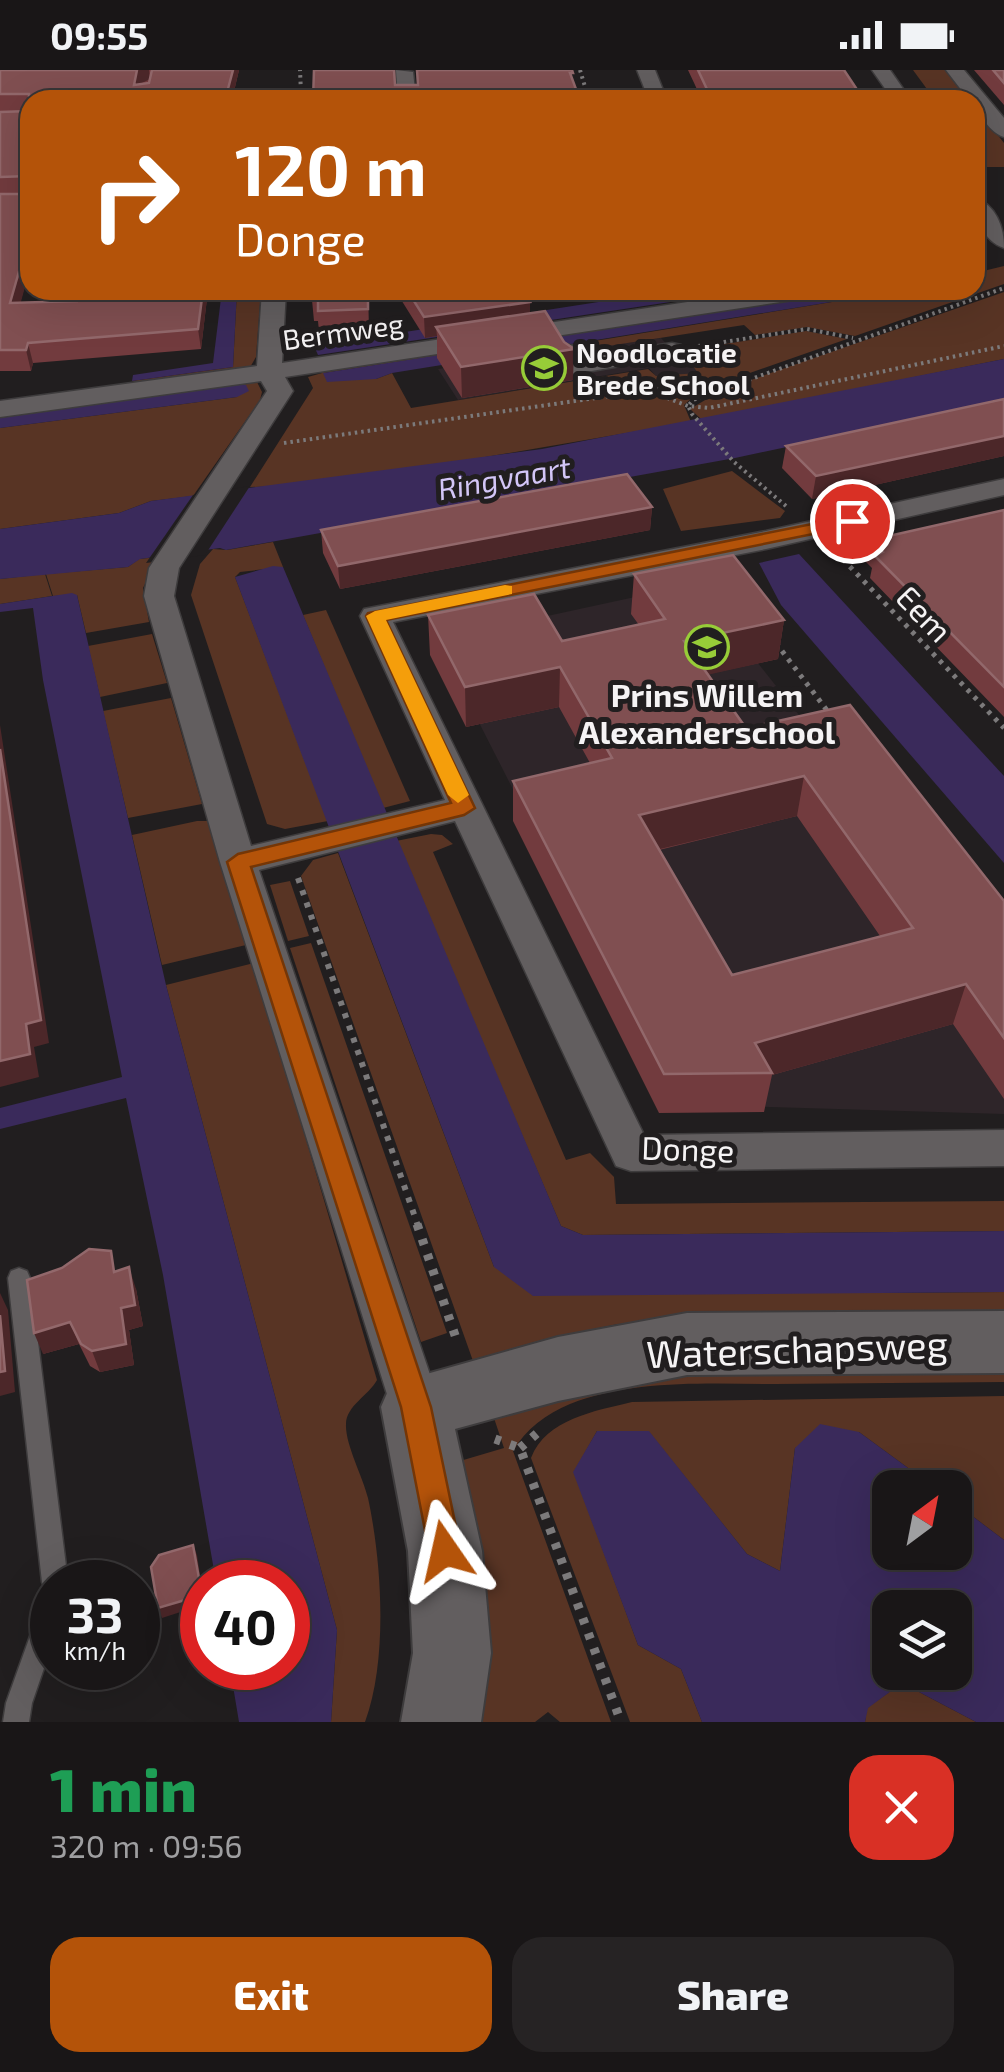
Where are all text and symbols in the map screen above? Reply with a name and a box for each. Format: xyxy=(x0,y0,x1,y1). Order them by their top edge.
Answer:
text: 09:55 xyxy=(50,12,148,58)
text: 120 m xyxy=(235,126,427,210)
icon: right xyxy=(70,130,200,260)
text: Donge xyxy=(235,211,366,265)
street label: Bermweg xyxy=(280,306,406,356)
place label: Noodlocatie Brede School xyxy=(576,335,751,401)
school or university icon: Noodlocatie Brede School xyxy=(521,345,567,391)
water label: Ringvaart xyxy=(435,448,574,506)
pin xyxy=(810,479,895,564)
icon: arrive xyxy=(825,494,880,549)
street label: Eem xyxy=(889,577,961,649)
school or university icon: Prins Willem Alexanderschool xyxy=(684,624,730,670)
place label: Prins Willem Alexanderschool xyxy=(579,675,836,750)
street label: Donge xyxy=(641,1127,735,1169)
street label: Waterschapsweg xyxy=(646,1320,948,1376)
north arrow xyxy=(872,1470,972,1570)
map controls xyxy=(872,1470,972,1690)
position arrow xyxy=(393,1499,497,1603)
speed limit sign: 40 xyxy=(180,1560,310,1690)
text: 33 xyxy=(67,1583,123,1643)
button: layers xyxy=(872,1590,972,1690)
text: km/h xyxy=(64,1635,126,1665)
text: 1 min xyxy=(50,1752,197,1824)
button: close xyxy=(849,1755,954,1860)
text: 320 m · 09:56 xyxy=(50,1826,243,1864)
button: Exit xyxy=(50,1937,492,2052)
button: Share xyxy=(512,1937,954,2052)

